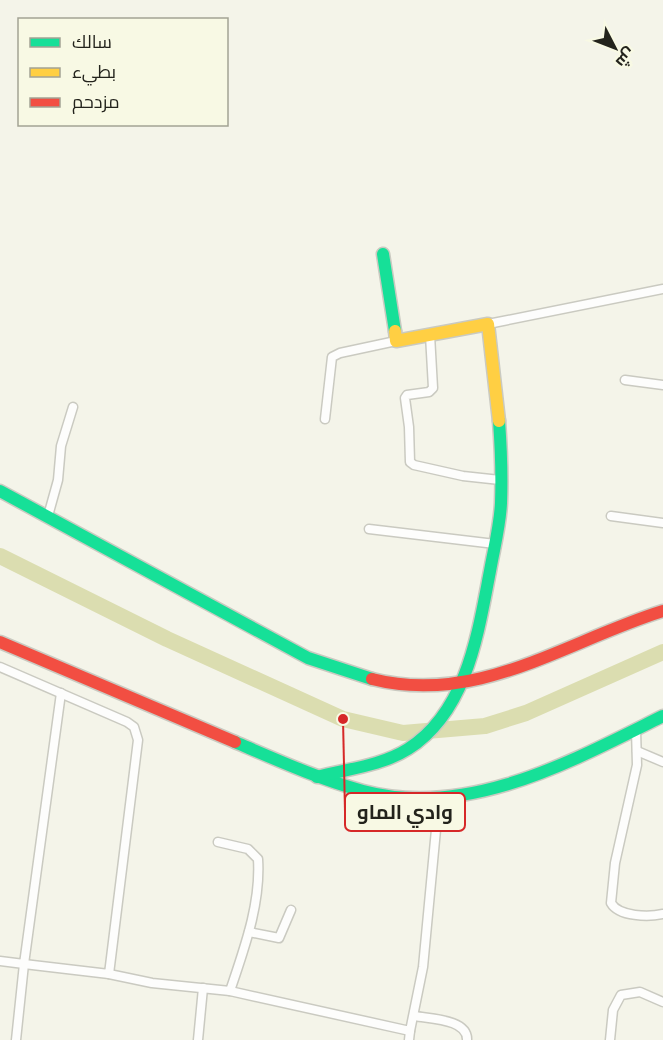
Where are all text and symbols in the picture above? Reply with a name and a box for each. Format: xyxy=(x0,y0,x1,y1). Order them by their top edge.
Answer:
legend xyxy=(18,18,228,126)
north arrow xyxy=(585,18,645,78)
text: سالك xyxy=(72,30,112,55)
text: ش xyxy=(610,42,640,72)
text: بطيء xyxy=(72,60,116,86)
text: مزدحم xyxy=(72,90,120,115)
callout: وادي الماو xyxy=(345,793,465,831)
text: وادي الماو xyxy=(357,799,453,828)

